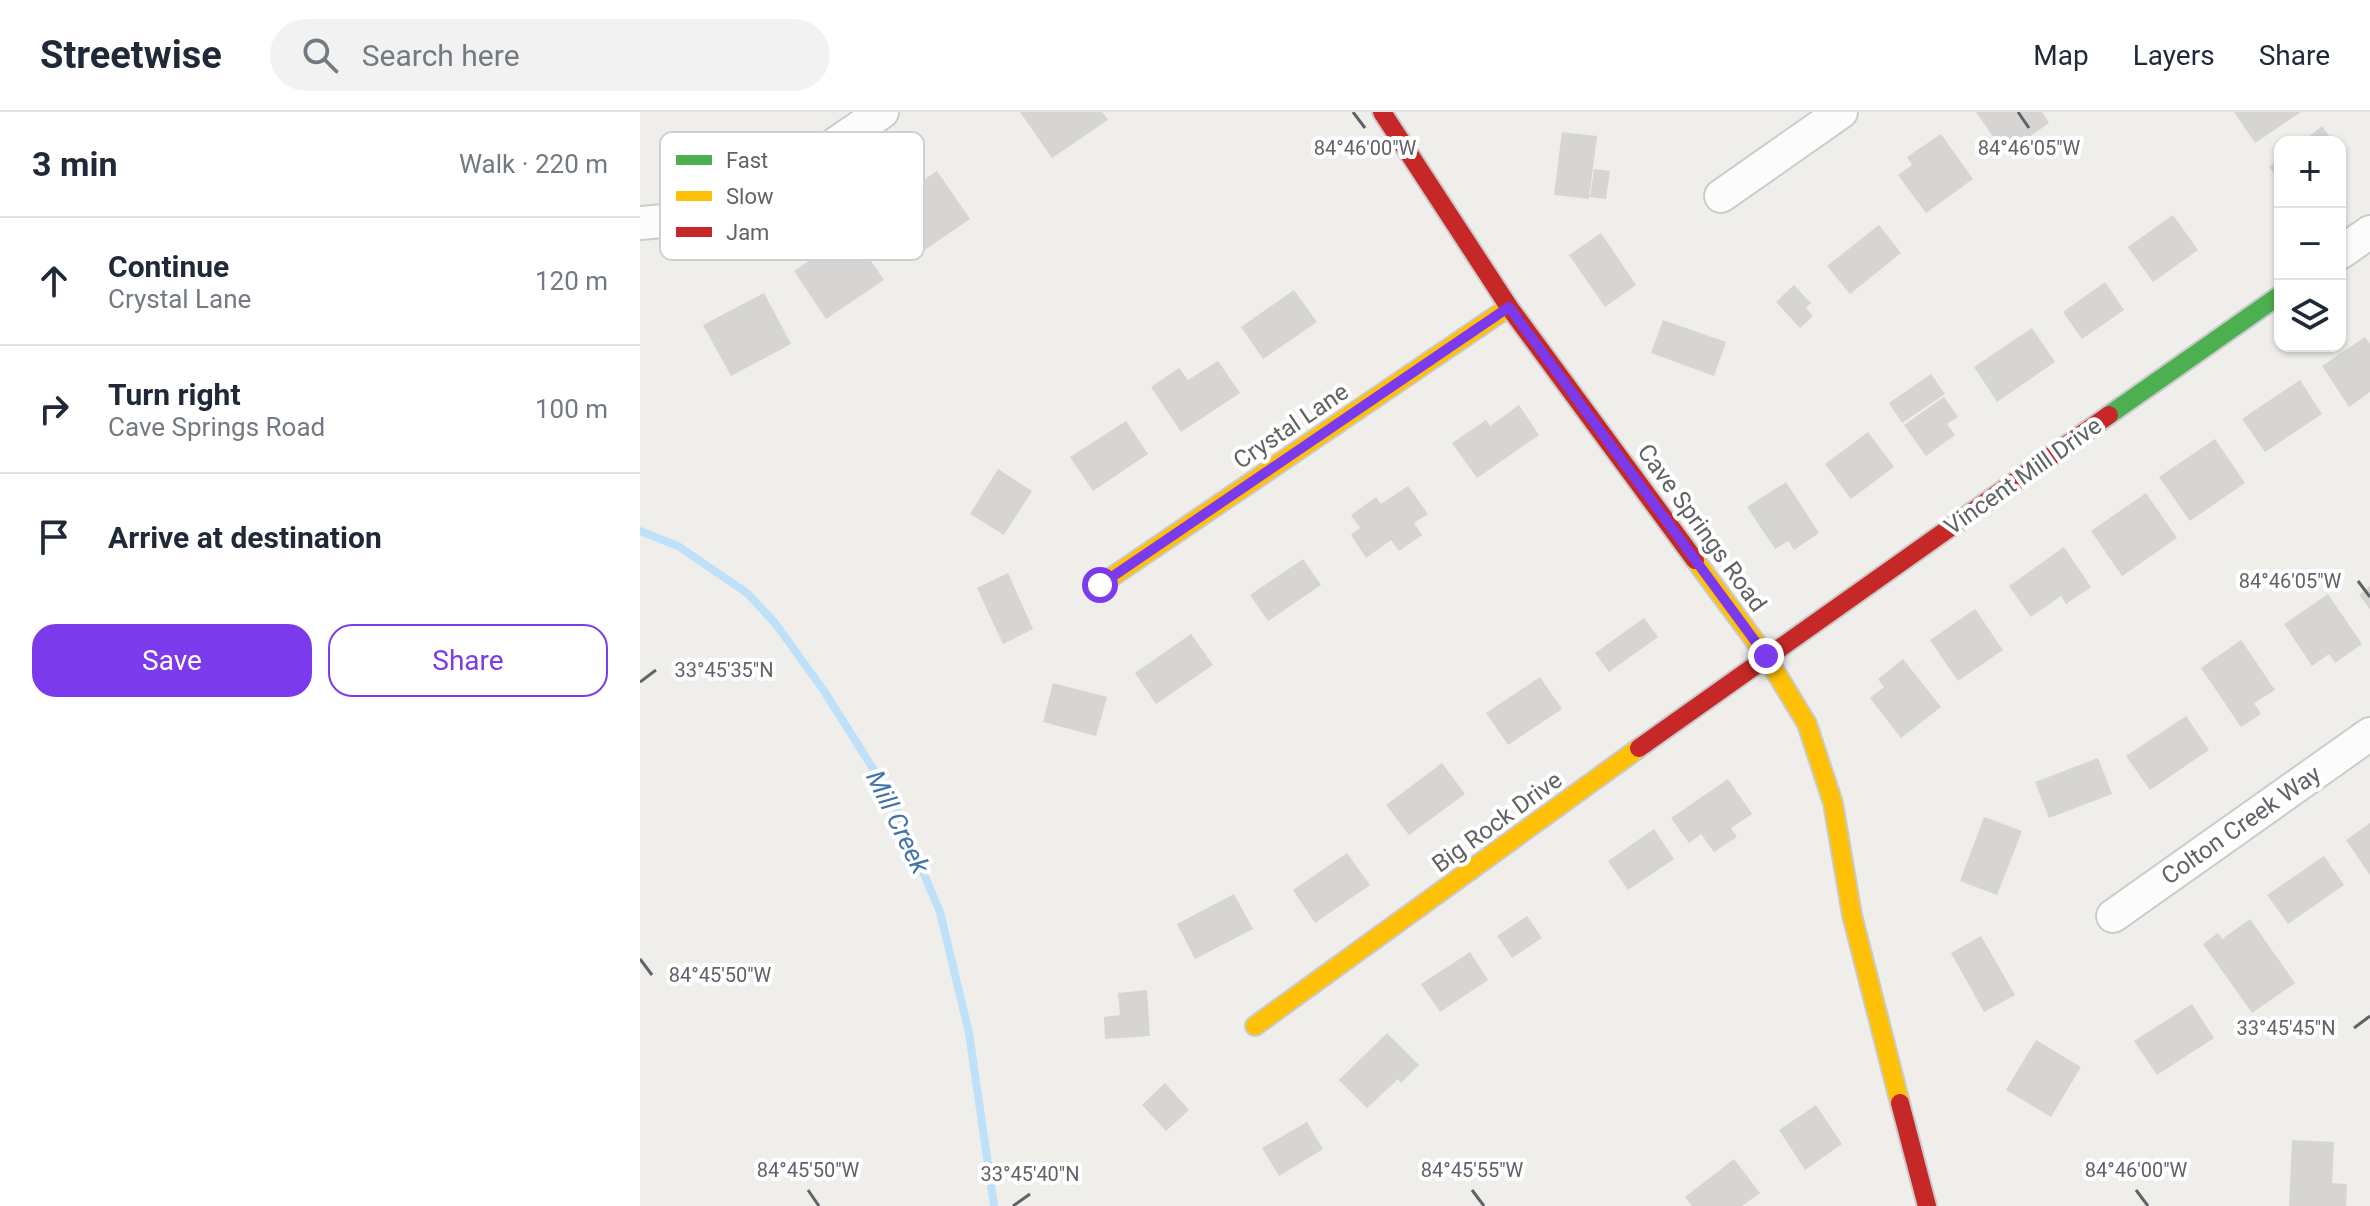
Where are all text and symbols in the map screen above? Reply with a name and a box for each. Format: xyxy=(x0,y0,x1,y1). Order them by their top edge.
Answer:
search box xyxy=(270,19,830,91)
text: Streetwise xyxy=(40,33,222,77)
icon: search xyxy=(298,33,342,77)
text: Search here xyxy=(362,38,520,73)
text: Map xyxy=(2033,39,2089,72)
text: Layers xyxy=(2133,39,2215,72)
text: Share xyxy=(2259,39,2330,72)
legend xyxy=(660,132,924,260)
text: 84°46'00"W xyxy=(1314,136,1417,160)
text: 84°46'05"W xyxy=(1978,136,2081,160)
map controls xyxy=(2274,136,2346,352)
button: + xyxy=(2274,136,2346,208)
text: 3 min xyxy=(32,144,117,184)
text: Fast xyxy=(726,148,768,173)
text: Walk · 220 m xyxy=(459,149,608,179)
text: Slow xyxy=(726,184,774,209)
button: − xyxy=(2274,208,2346,280)
text: Jam xyxy=(726,220,769,245)
text: Continue xyxy=(108,249,229,284)
icon: ahead xyxy=(32,259,76,303)
text: 120 m xyxy=(535,266,608,296)
button: layers xyxy=(2274,280,2346,352)
text: Crystal Lane xyxy=(108,284,251,314)
text: Turn right xyxy=(108,377,241,412)
street label: Crystal Lane xyxy=(1228,377,1354,475)
icon: right xyxy=(32,387,76,431)
text: 100 m xyxy=(535,394,608,424)
street label: Vincent Mill Drive xyxy=(1939,411,2107,541)
text: Cave Springs Road xyxy=(108,412,325,442)
street label: Cave Springs Road xyxy=(1632,439,1772,617)
icon: arrive xyxy=(32,515,76,559)
text: Arrive at destination xyxy=(108,520,382,555)
route start xyxy=(1082,567,1118,603)
text: 84°46'05"W xyxy=(2239,569,2342,593)
button: Save xyxy=(32,624,312,697)
button: Share xyxy=(328,624,608,697)
route end xyxy=(1748,638,1784,674)
text: 33°45'35"N xyxy=(674,658,774,682)
street label: Colton Creek Way xyxy=(2156,759,2327,890)
water label: Mill Creek xyxy=(860,766,936,880)
street label: Big Rock Drive xyxy=(1427,766,1567,878)
text: 84°45'50"W xyxy=(669,963,772,987)
text: 33°45'45"N xyxy=(2236,1016,2336,1040)
text: 84°45'50"W xyxy=(757,1158,860,1182)
text: 84°45'55"W xyxy=(1421,1158,1524,1182)
text: 84°46'00"W xyxy=(2085,1158,2188,1182)
text: 33°45'40"N xyxy=(980,1162,1080,1186)

